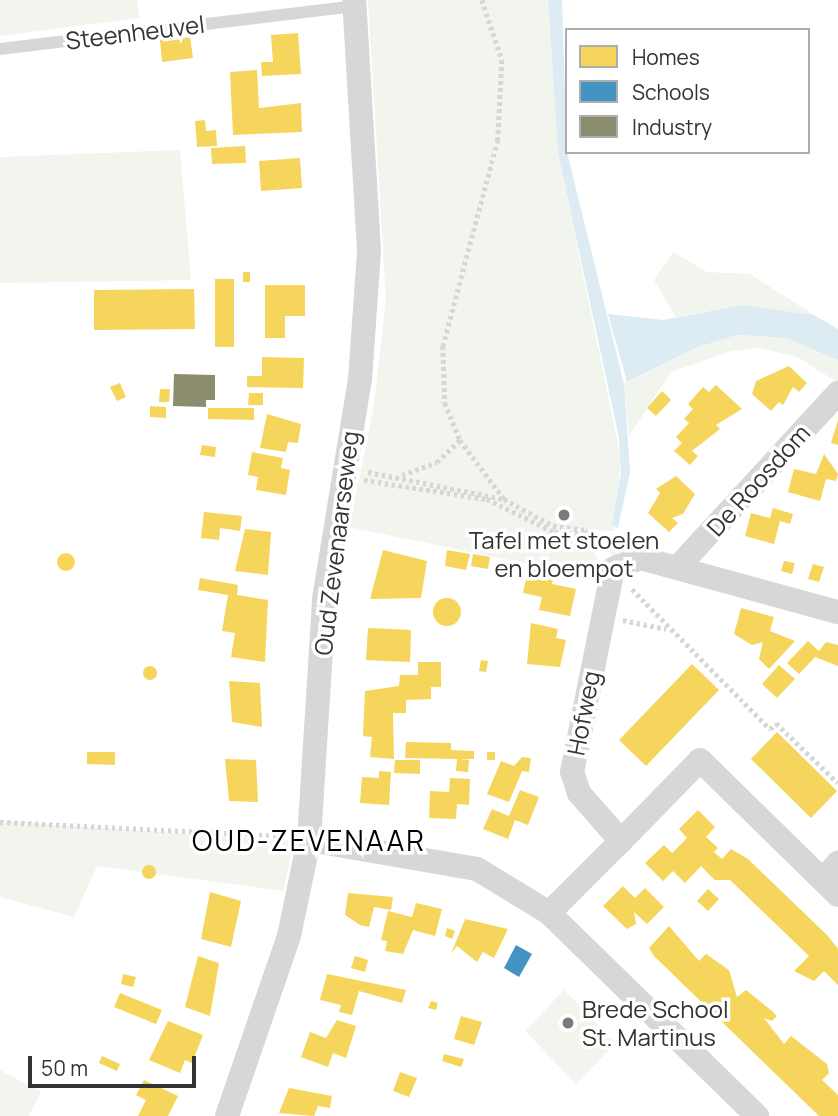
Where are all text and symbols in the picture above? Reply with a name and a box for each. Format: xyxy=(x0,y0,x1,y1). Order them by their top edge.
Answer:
street label: Steenheuvel xyxy=(64,9,206,55)
legend xyxy=(565,28,810,154)
text: Homes xyxy=(632,43,700,71)
text: Schools xyxy=(632,78,710,106)
text: Industry xyxy=(632,113,712,141)
street label: De Roosdom xyxy=(701,418,815,542)
street label: Oud Zevenaarseweg xyxy=(308,429,364,657)
marker: Tafel met stoelen en bloempot xyxy=(556,507,572,523)
place label: Tafel met stoelen en bloempot xyxy=(469,526,659,582)
street label: Hofweg xyxy=(561,668,605,758)
district label: OUD-ZEVENAAR xyxy=(194,823,424,857)
place label: Brede School St. Martinus xyxy=(582,995,729,1051)
marker: Brede School St. Martinus xyxy=(560,1015,576,1031)
scale bar xyxy=(32,1042,200,1086)
text: 50 m xyxy=(41,1054,88,1082)

